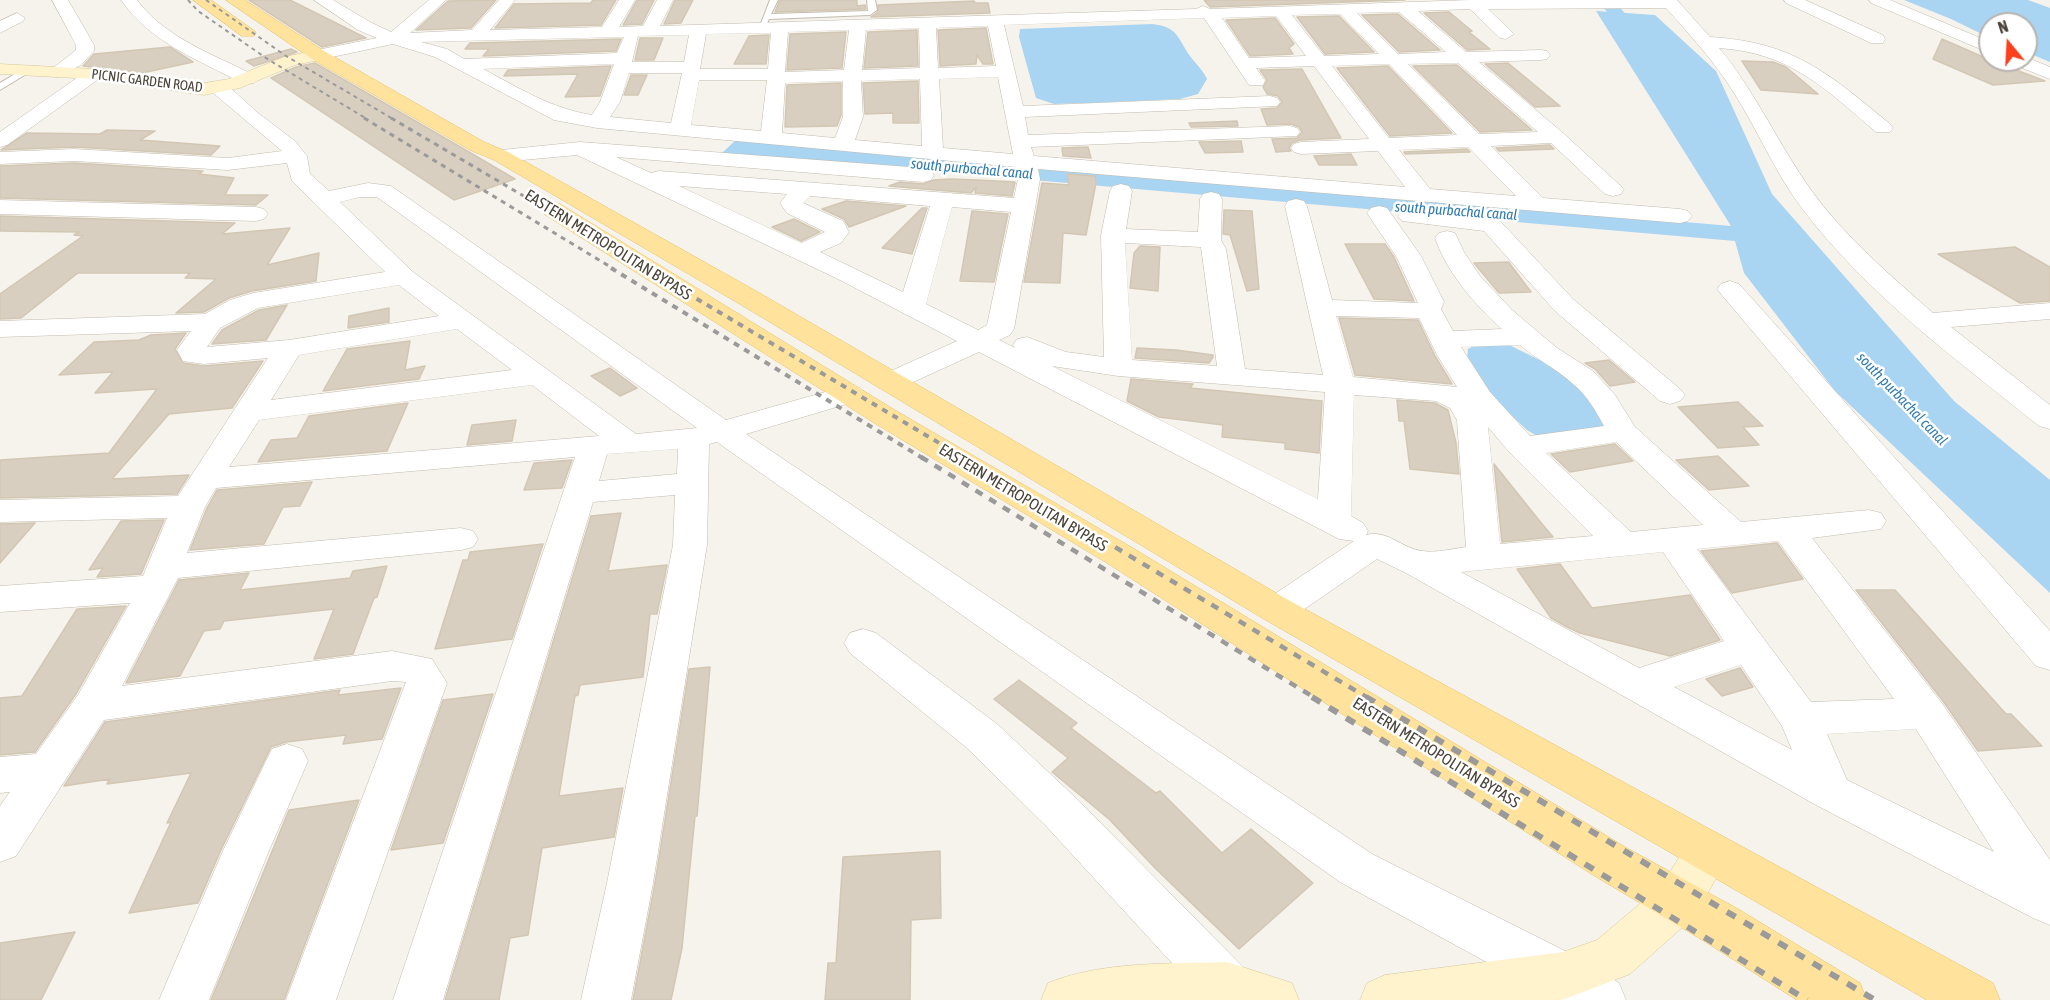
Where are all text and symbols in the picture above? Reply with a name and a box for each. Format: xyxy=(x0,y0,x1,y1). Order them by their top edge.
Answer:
north arrow xyxy=(1978,12,2038,72)
text: N xyxy=(1996,17,2010,37)
street label: PICNIC GARDEN ROAD xyxy=(91,66,203,96)
water label: south purbachal canal xyxy=(910,155,1034,183)
street label: EASTERN METROPOLITAN BYPASS xyxy=(521,186,695,304)
water label: south purbachal canal xyxy=(1394,198,1518,224)
water label: south purbachal canal xyxy=(1853,349,1951,449)
street label: EASTERN METROPOLITAN BYPASS xyxy=(935,440,1111,556)
street label: EASTERN METROPOLITAN BYPASS xyxy=(1349,694,1523,812)

